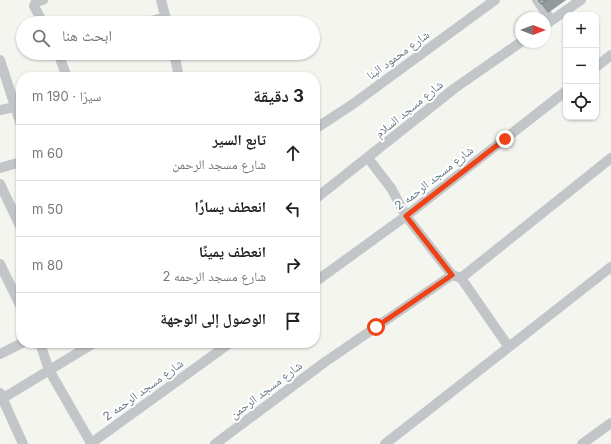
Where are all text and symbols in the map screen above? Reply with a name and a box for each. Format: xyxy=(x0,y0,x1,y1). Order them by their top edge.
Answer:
north arrow xyxy=(515,12,551,48)
map controls xyxy=(563,12,599,120)
button: + xyxy=(563,12,599,48)
search box xyxy=(16,16,320,60)
text: ابحث هنا xyxy=(62,26,112,45)
icon: search xyxy=(30,27,52,49)
street label: شارع محمود البنا xyxy=(363,27,433,83)
button: − xyxy=(563,48,599,84)
street label: شارع مسجد السلام xyxy=(372,77,446,141)
button: locate xyxy=(563,84,599,120)
text: 3 دقيقة xyxy=(253,86,304,106)
text: سيرًا · 190 m xyxy=(32,88,101,104)
text: تابع السير xyxy=(212,130,266,149)
route end xyxy=(496,130,514,148)
icon: ahead xyxy=(282,142,304,164)
street label: شارع مسجد الرحمه 2 xyxy=(391,142,477,214)
text: 60 m xyxy=(32,145,63,161)
text: شارع مسجد الرحمن xyxy=(172,156,266,172)
text: انعطف يسارًا xyxy=(194,197,266,216)
icon: left xyxy=(282,198,304,220)
text: 50 m xyxy=(32,201,63,217)
text: انعطف يمينًا xyxy=(199,242,266,261)
icon: right xyxy=(282,254,304,276)
text: 80 m xyxy=(32,257,63,273)
text: شارع مسجد الرحمه 2 xyxy=(162,268,266,284)
text: الوصول إلى الوجهة xyxy=(160,309,266,328)
icon: arrive xyxy=(282,310,304,332)
route start xyxy=(367,318,385,336)
street label: شارع مسجد الرحمه 2 xyxy=(100,355,186,425)
street label: شارع مسجد الرحمن xyxy=(227,358,305,422)

